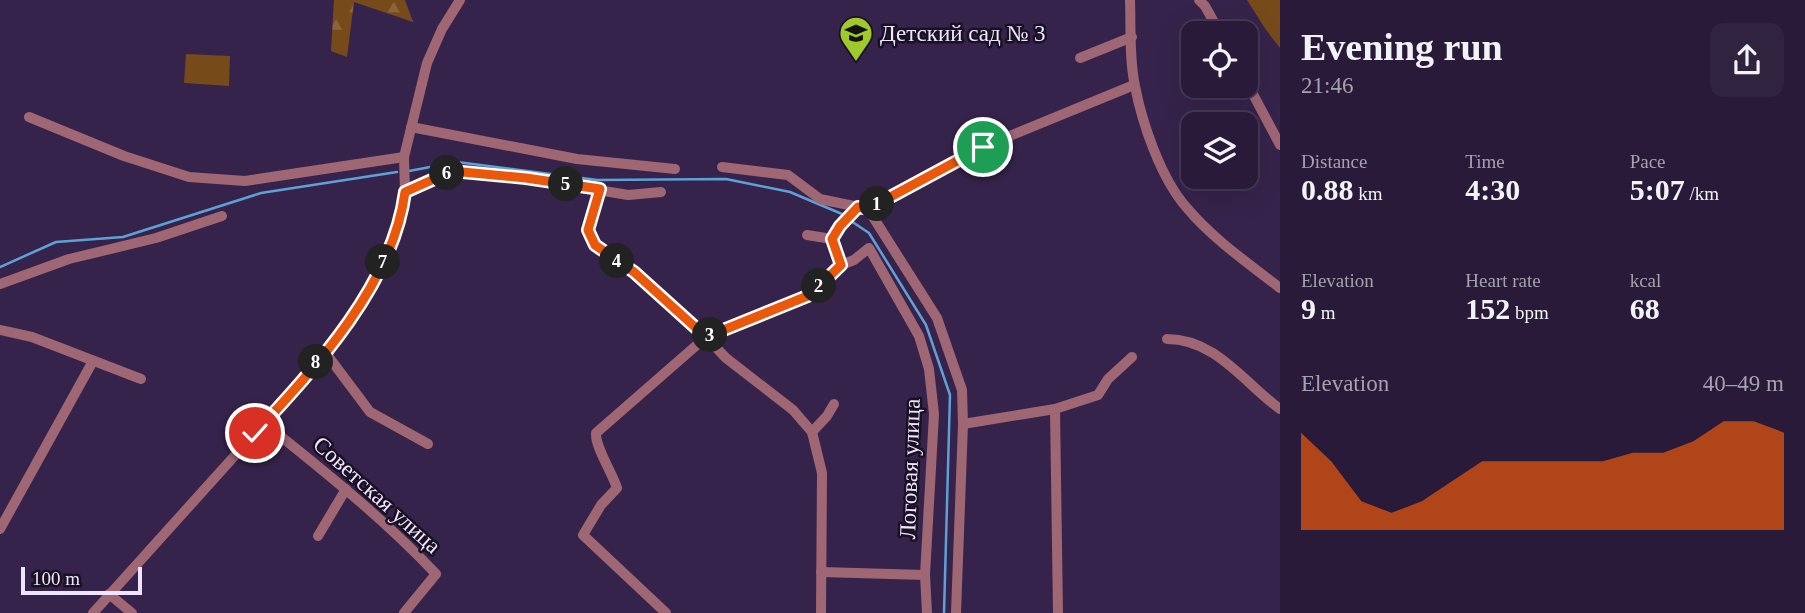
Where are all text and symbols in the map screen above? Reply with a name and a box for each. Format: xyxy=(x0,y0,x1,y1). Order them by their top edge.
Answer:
school or university icon: Детский сад № 3 xyxy=(837,14,875,63)
place label: Детский сад № 3 xyxy=(880,21,1046,46)
map controls xyxy=(1181,21,1258,189)
button: locate xyxy=(1181,21,1258,98)
button: share xyxy=(1710,23,1784,97)
text: Evening run xyxy=(1301,26,1503,68)
text: 21:46 xyxy=(1301,73,1353,98)
button: layers xyxy=(1181,112,1258,189)
pin xyxy=(953,117,1013,177)
icon: arrive xyxy=(964,128,1002,166)
text: Distance xyxy=(1301,151,1367,172)
text: Time xyxy=(1465,151,1505,172)
text: Pace xyxy=(1630,151,1666,172)
pin: 6 xyxy=(430,156,464,190)
text: 6 xyxy=(442,162,451,183)
pin: 5 xyxy=(548,166,584,202)
text: 5 xyxy=(561,173,570,194)
text: 0.88 xyxy=(1301,173,1354,206)
text: 4:30 xyxy=(1465,173,1520,206)
text: 5:07 xyxy=(1630,173,1685,206)
text: km xyxy=(1354,183,1383,204)
text: /km xyxy=(1685,183,1719,204)
pin: 1 xyxy=(860,186,894,222)
text: 1 xyxy=(872,193,881,214)
pin: 7 xyxy=(366,244,400,280)
pin: 4 xyxy=(600,244,634,278)
text: 4 xyxy=(612,250,621,271)
text: 7 xyxy=(378,251,387,272)
pin: 2 xyxy=(802,268,836,304)
text: Elevation xyxy=(1301,270,1374,291)
text: Heart rate xyxy=(1465,270,1541,291)
text: kcal xyxy=(1630,270,1661,291)
text: 2 xyxy=(814,275,823,296)
text: 9 xyxy=(1301,292,1316,325)
text: 152 xyxy=(1465,292,1510,325)
text: 68 xyxy=(1630,292,1660,325)
text: m xyxy=(1316,302,1336,323)
text: bpm xyxy=(1510,302,1549,323)
pin: 3 xyxy=(692,318,728,352)
text: 3 xyxy=(705,324,714,345)
pin: 8 xyxy=(298,344,334,380)
text: 8 xyxy=(311,351,320,372)
text: Elevation xyxy=(1301,371,1389,396)
text: 40–49 m xyxy=(1703,371,1784,396)
street label: Логовая улица xyxy=(895,398,925,540)
pin xyxy=(225,403,285,463)
icon: check xyxy=(236,414,274,452)
street label: Советская улица xyxy=(308,431,446,559)
scale bar xyxy=(21,564,142,596)
text: 100 m xyxy=(32,568,80,589)

